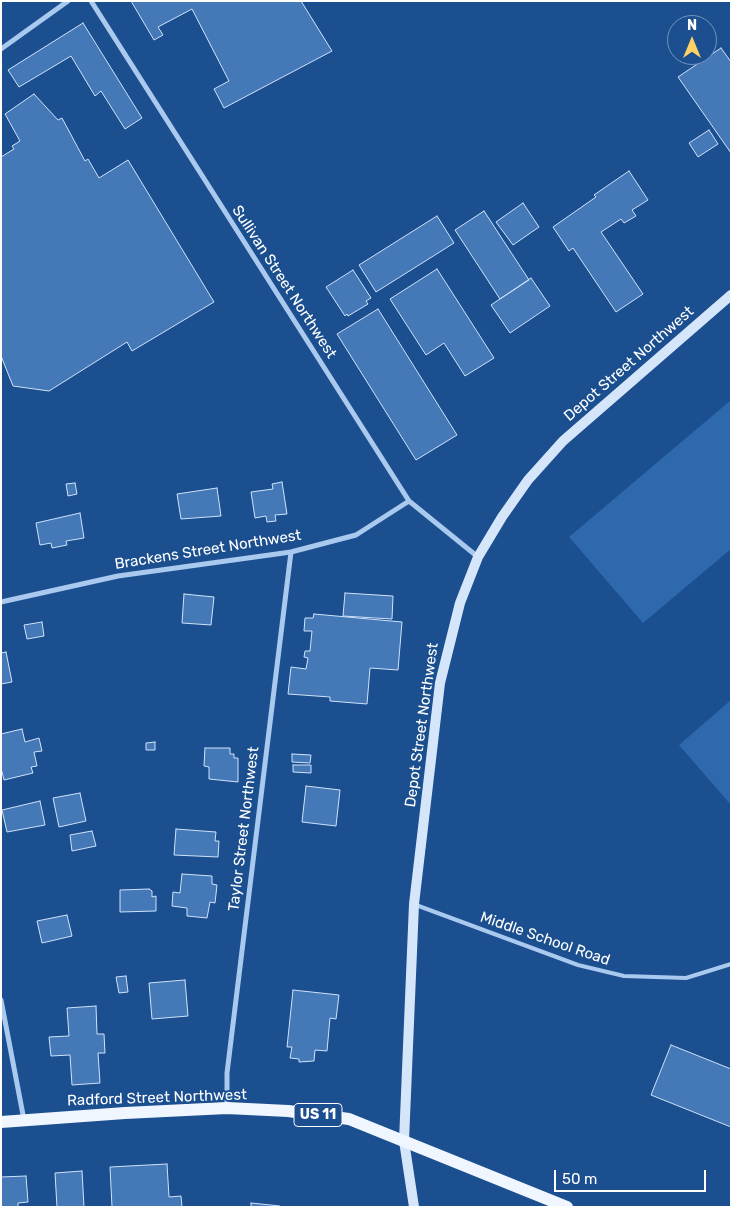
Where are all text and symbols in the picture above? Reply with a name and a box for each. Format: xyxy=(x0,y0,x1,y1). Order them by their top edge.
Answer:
north arrow xyxy=(667,15,717,65)
text: N xyxy=(687,17,697,34)
street label: Sullivan Street Northwest xyxy=(228,202,340,362)
street label: Depot Street Northwest xyxy=(560,303,698,425)
street label: Brackens Street Northwest xyxy=(113,526,303,574)
street label: Depot Street Northwest xyxy=(402,641,442,809)
street label: Taylor Street Northwest xyxy=(225,746,263,912)
street label: Middle School Road xyxy=(478,908,612,970)
street label: Radford Street Northwest xyxy=(67,1086,247,1110)
road number: US 11 xyxy=(294,1104,342,1126)
scale bar xyxy=(557,1160,710,1192)
text: 50 m xyxy=(562,1170,597,1188)

